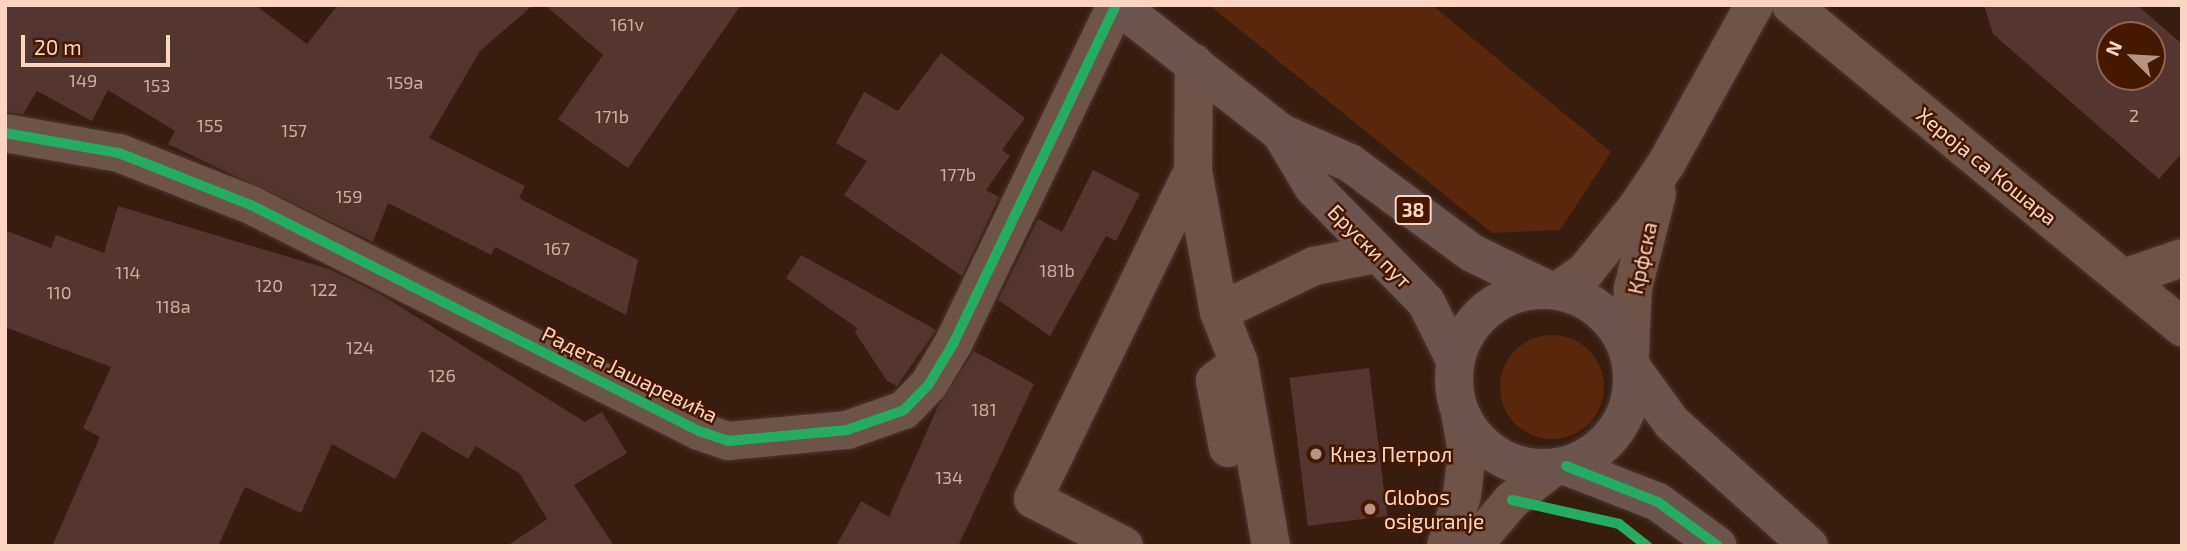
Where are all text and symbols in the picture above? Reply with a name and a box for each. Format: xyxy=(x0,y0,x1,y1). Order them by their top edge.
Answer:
house number: 161v xyxy=(610,13,644,35)
scale bar xyxy=(24,21,173,65)
north arrow xyxy=(2096,21,2166,91)
text: 20 m xyxy=(34,34,82,59)
text: N xyxy=(2100,37,2126,59)
house number: 149 xyxy=(69,69,97,91)
house number: 159a xyxy=(387,71,423,93)
house number: 153 xyxy=(144,74,170,96)
street label: Хероја са Кошара xyxy=(1912,102,2062,230)
house number: 2 xyxy=(2129,104,2139,126)
house number: 171b xyxy=(595,105,629,127)
house number: 155 xyxy=(197,114,223,136)
house number: 157 xyxy=(281,119,307,141)
house number: 177b xyxy=(940,163,976,185)
house number: 159 xyxy=(335,185,363,207)
road number: 38 xyxy=(1394,194,1432,226)
street label: Бруски пут xyxy=(1323,199,1417,293)
street label: Крфска xyxy=(1622,220,1662,296)
house number: 167 xyxy=(544,237,570,259)
house number: 181b xyxy=(1039,259,1075,281)
house number: 114 xyxy=(115,261,141,283)
house number: 120 xyxy=(255,274,283,296)
house number: 122 xyxy=(310,278,338,300)
house number: 110 xyxy=(46,281,72,303)
house number: 118a xyxy=(155,295,191,317)
street label: Радета Јашаревића xyxy=(538,321,722,427)
house number: 124 xyxy=(346,336,374,358)
house number: 126 xyxy=(428,364,456,386)
house number: 181 xyxy=(971,398,997,420)
place label: Кнез Петрол xyxy=(1330,441,1452,467)
marker: Кнез Петрол xyxy=(1308,446,1324,462)
house number: 134 xyxy=(935,466,963,488)
place label: Globos osiguranje xyxy=(1384,484,1484,534)
marker: Globos osiguranje xyxy=(1362,501,1378,517)

